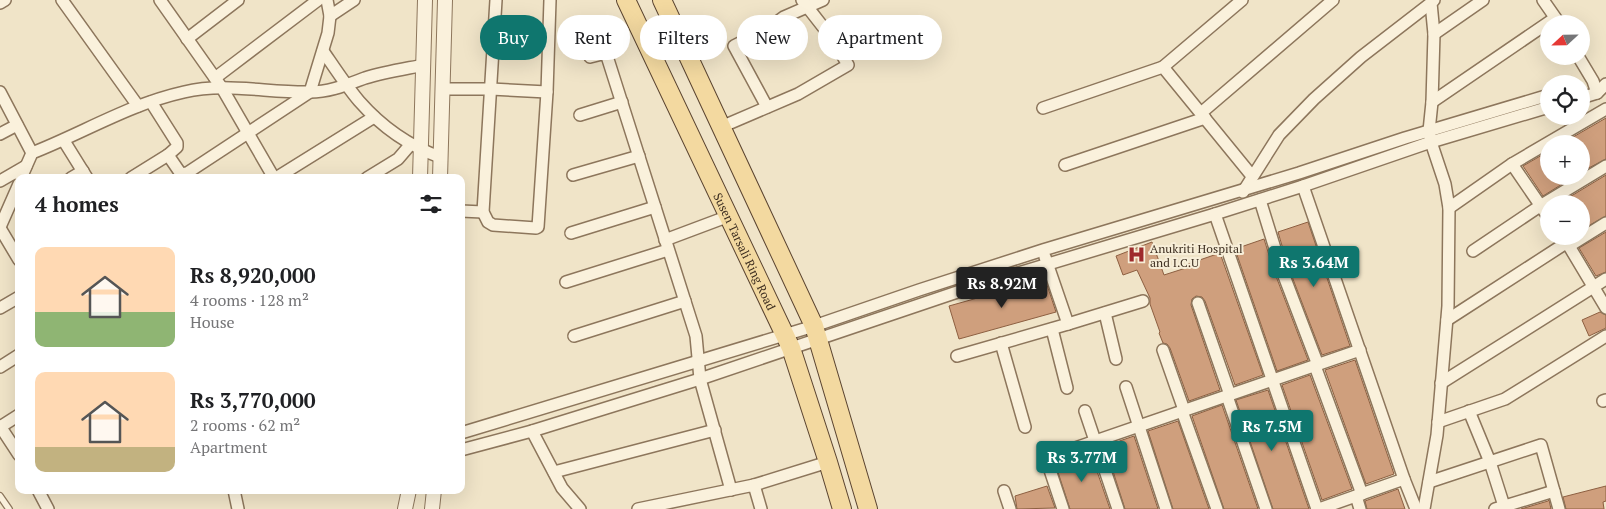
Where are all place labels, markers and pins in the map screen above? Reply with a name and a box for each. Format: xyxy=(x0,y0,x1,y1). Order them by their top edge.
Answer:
place label: Anukriti Hospital and I.C.U xyxy=(1150,241,1243,270)
hospital icon: Anukriti Hospital and I.C.U xyxy=(1126,245,1146,265)
pin: Rs 3.64M xyxy=(1262,246,1366,288)
pin: Rs 8.92M xyxy=(950,266,1054,309)
pin: Rs 7.5M xyxy=(1226,410,1318,452)
pin: Rs 3.77M xyxy=(1030,440,1134,483)

